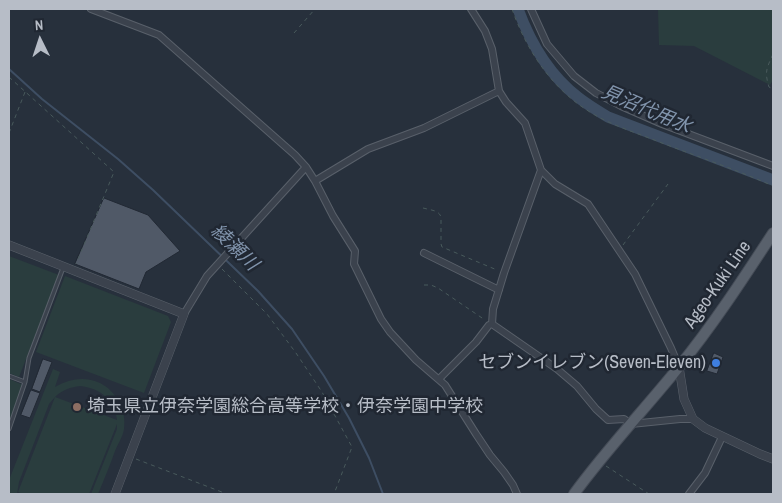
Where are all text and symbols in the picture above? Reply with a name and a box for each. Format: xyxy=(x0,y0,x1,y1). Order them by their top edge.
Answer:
north arrow xyxy=(15,15,65,65)
text: N xyxy=(34,16,44,34)
water label: 見沼代用水 xyxy=(598,81,694,139)
water label: 綾瀬川 xyxy=(206,220,262,276)
street label: Ageo-Kuki Line xyxy=(680,237,756,333)
place label: セブンイレブン(Seven-Eleven) xyxy=(478,352,706,374)
marker: セブンイレブン(Seven-Eleven) xyxy=(710,357,722,369)
place label: 埼玉県立伊奈学園総合高等学校・伊奈学園中学校 xyxy=(87,396,483,418)
marker: 埼玉県立伊奈学園総合高等学校・伊奈学園中学校 xyxy=(71,401,83,413)

